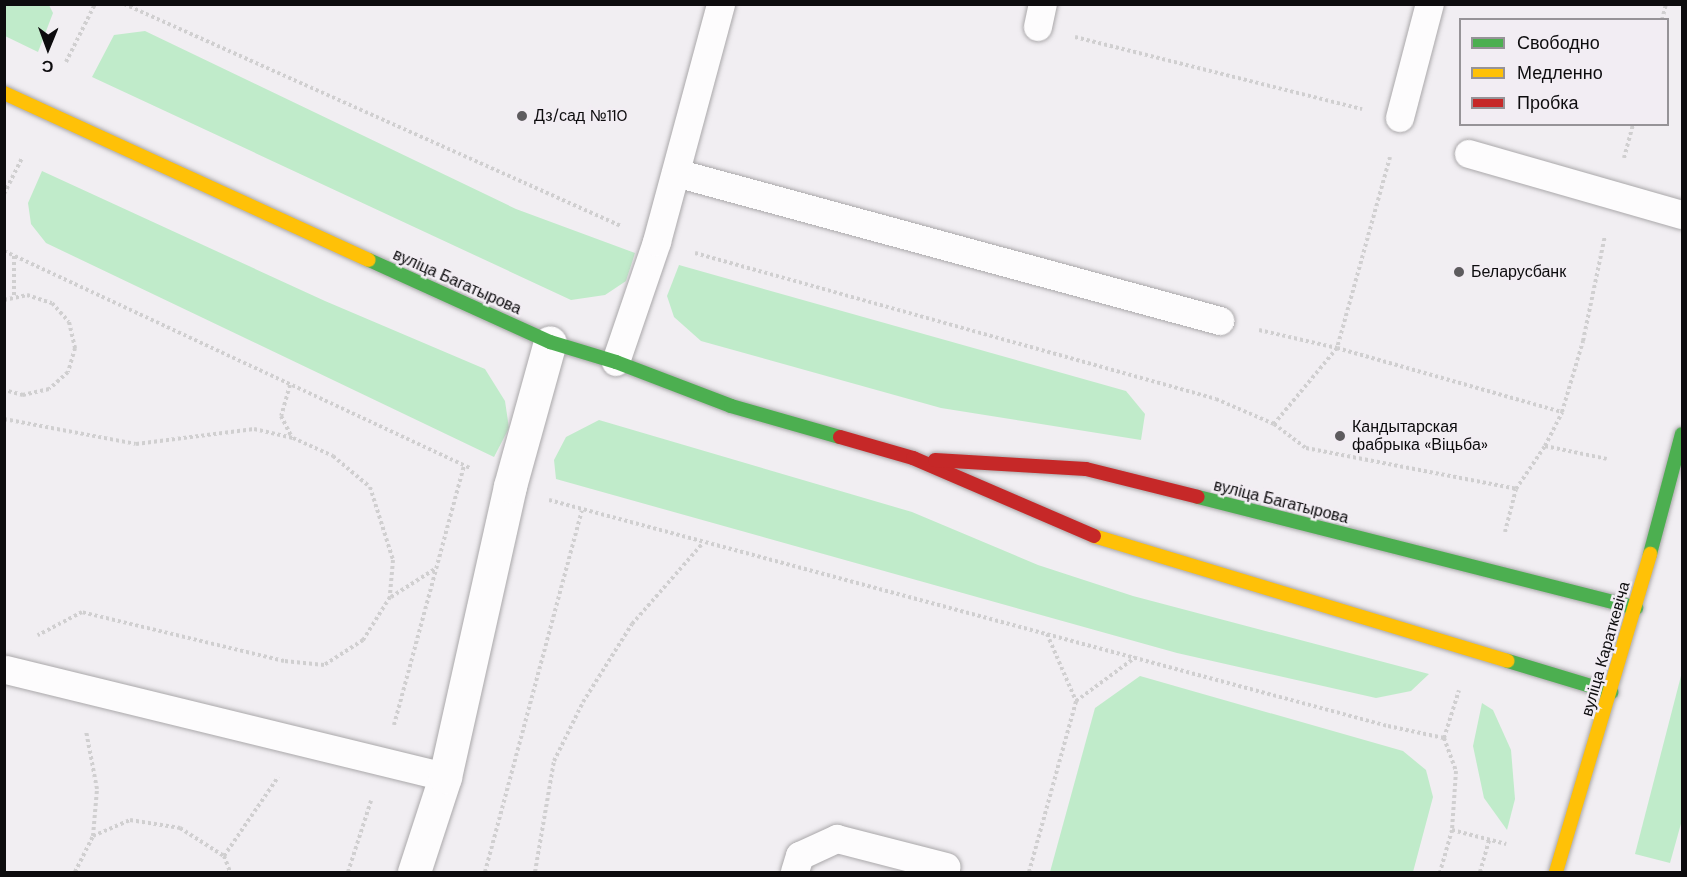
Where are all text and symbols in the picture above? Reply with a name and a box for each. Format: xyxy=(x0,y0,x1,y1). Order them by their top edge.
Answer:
north arrow xyxy=(18,18,78,78)
legend xyxy=(1459,18,1669,126)
text: Свободно xyxy=(1517,31,1600,55)
text: С xyxy=(42,56,54,77)
text: Медленно xyxy=(1517,61,1603,85)
text: Пробка xyxy=(1517,91,1579,115)
place label: Дз/сад №110 xyxy=(534,106,628,126)
marker: Дз/сад №110 xyxy=(515,109,529,123)
street label: вуліца Багатырова xyxy=(390,245,524,319)
place label: Беларусбанк xyxy=(1471,262,1566,282)
marker: Беларусбанк xyxy=(1452,265,1466,279)
place label: Кандытарская фабрыка «Віцьба» xyxy=(1352,417,1488,455)
marker: Кандытарская фабрыка «Віцьба» xyxy=(1333,429,1347,443)
street label: вуліца Багатырова xyxy=(1212,476,1350,528)
street label: вуліца Караткевіча xyxy=(1578,579,1634,719)

